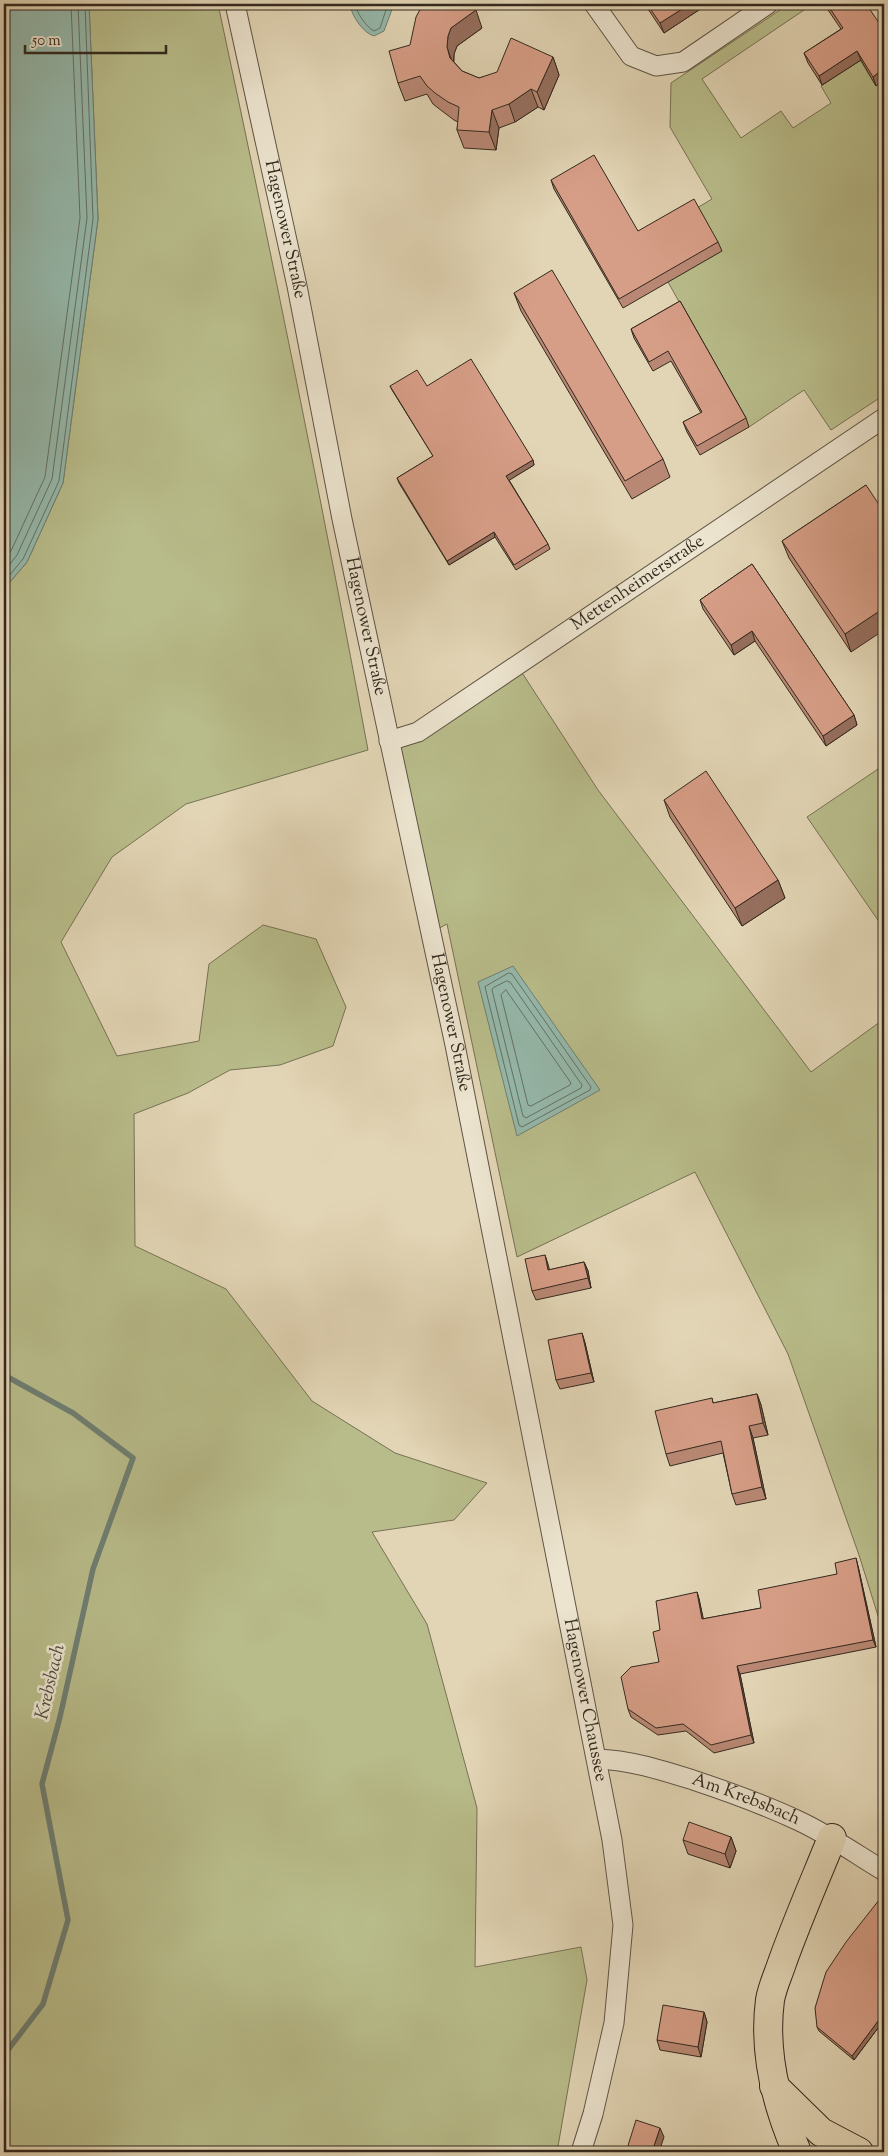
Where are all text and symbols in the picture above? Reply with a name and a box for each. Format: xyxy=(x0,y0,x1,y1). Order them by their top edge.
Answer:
scale bar xyxy=(25,22,166,54)
text: 50 m xyxy=(31,31,61,52)
street label: Hagenower Straße xyxy=(257,158,312,301)
street label: Mettenheimerstraße xyxy=(566,529,710,638)
street label: Hagenower Straße xyxy=(338,555,393,698)
street label: Hagenower Straße xyxy=(423,951,477,1094)
street label: Hagenower Chaussee xyxy=(556,1617,613,1784)
water label: Krebsbach xyxy=(29,1641,73,1722)
street label: Am Krebsbach xyxy=(688,1767,805,1833)

